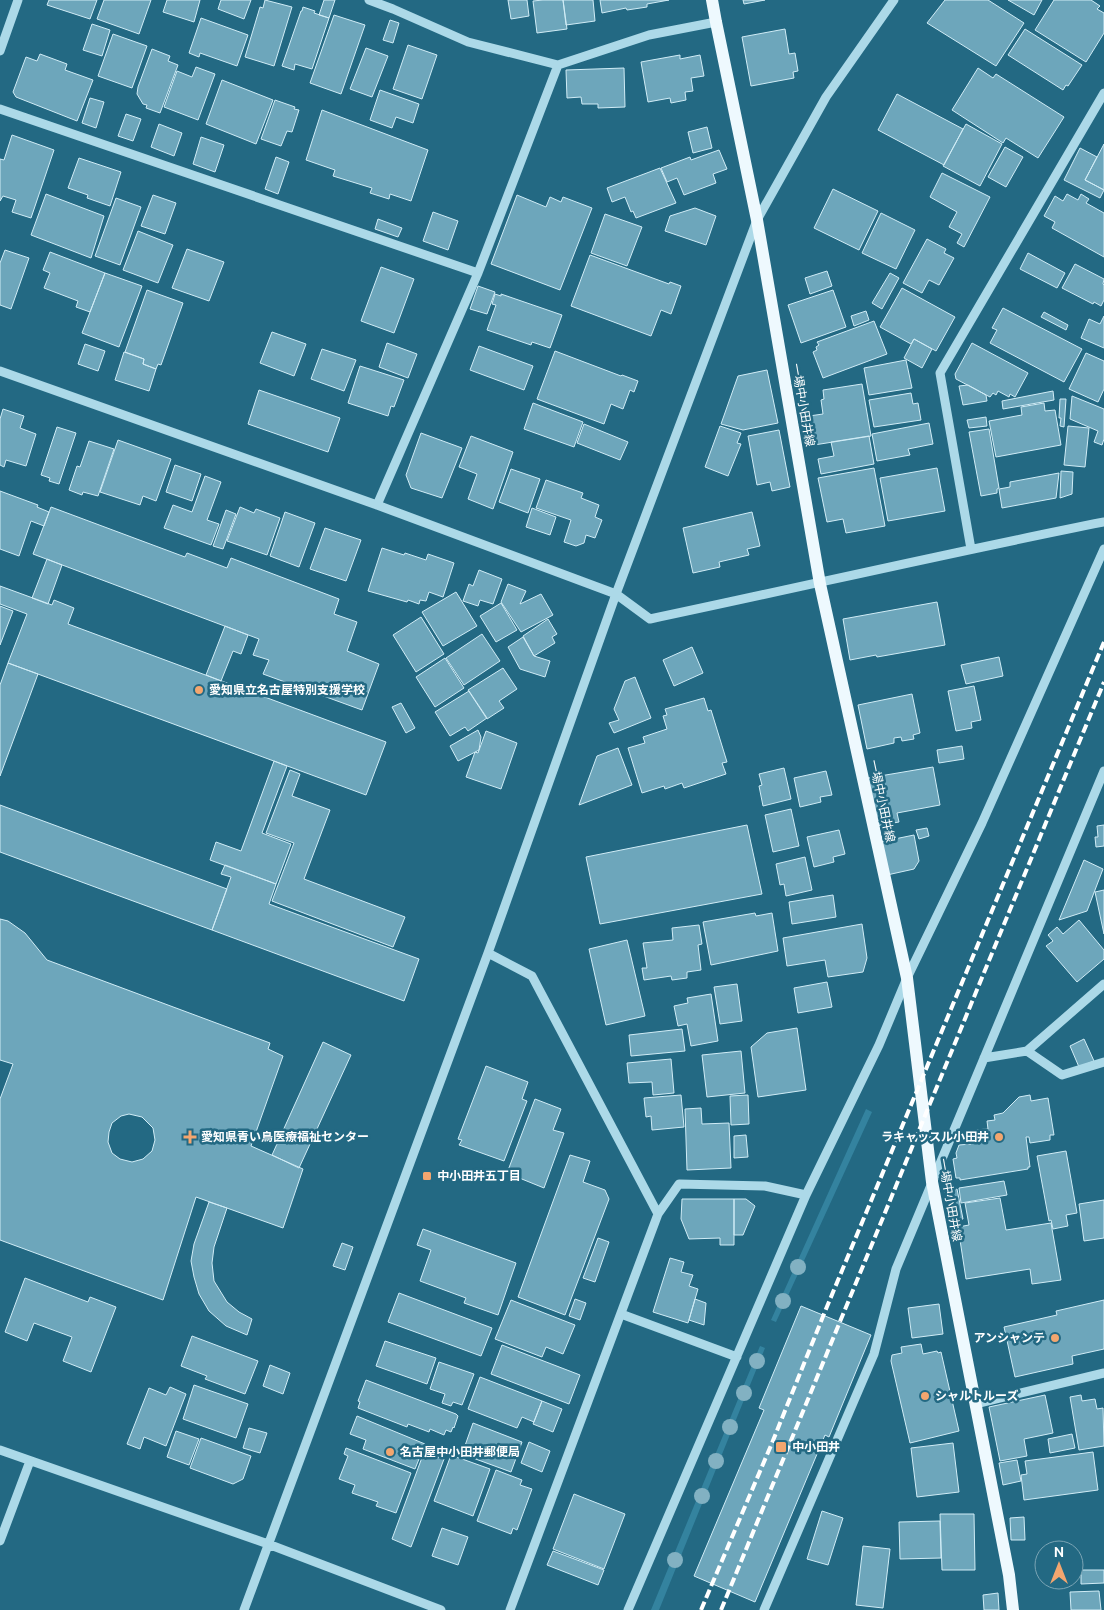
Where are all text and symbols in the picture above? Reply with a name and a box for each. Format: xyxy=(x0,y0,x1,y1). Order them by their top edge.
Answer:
street label: 一場中小田井線 xyxy=(790,362,817,447)
place label: 愛知県立名古屋特別支援学校 xyxy=(209,683,365,696)
marker: 愛知県立名古屋特別支援学校 xyxy=(193,684,205,696)
street label: 一場中小田井線 xyxy=(867,758,898,843)
marker: 愛知県青い鳥医療福祉センター xyxy=(183,1130,197,1144)
place label: 愛知県青い鳥医療福祉センター xyxy=(201,1130,369,1143)
place label: ラキャッスル小田井 xyxy=(881,1130,989,1143)
marker: ラキャッスル小田井 xyxy=(993,1131,1005,1143)
street label: 一場中小田井線 xyxy=(937,1157,964,1242)
place label: 中小田井五丁目 xyxy=(437,1169,521,1182)
marker: 中小田井五丁目 xyxy=(421,1170,433,1182)
place label: アンシャンテ xyxy=(973,1331,1045,1344)
marker: アンシャンテ xyxy=(1049,1332,1061,1344)
place label: シャルトルーズ xyxy=(935,1389,1018,1402)
marker: シャルトルーズ xyxy=(919,1390,931,1402)
marker: 中小田井 xyxy=(774,1440,788,1454)
place label: 中小田井 xyxy=(792,1440,840,1453)
place label: 名古屋中小田井郵便局 xyxy=(400,1445,520,1458)
marker: 名古屋中小田井郵便局 xyxy=(384,1446,396,1458)
north arrow xyxy=(1034,1540,1084,1590)
text: N xyxy=(1054,1544,1064,1560)

